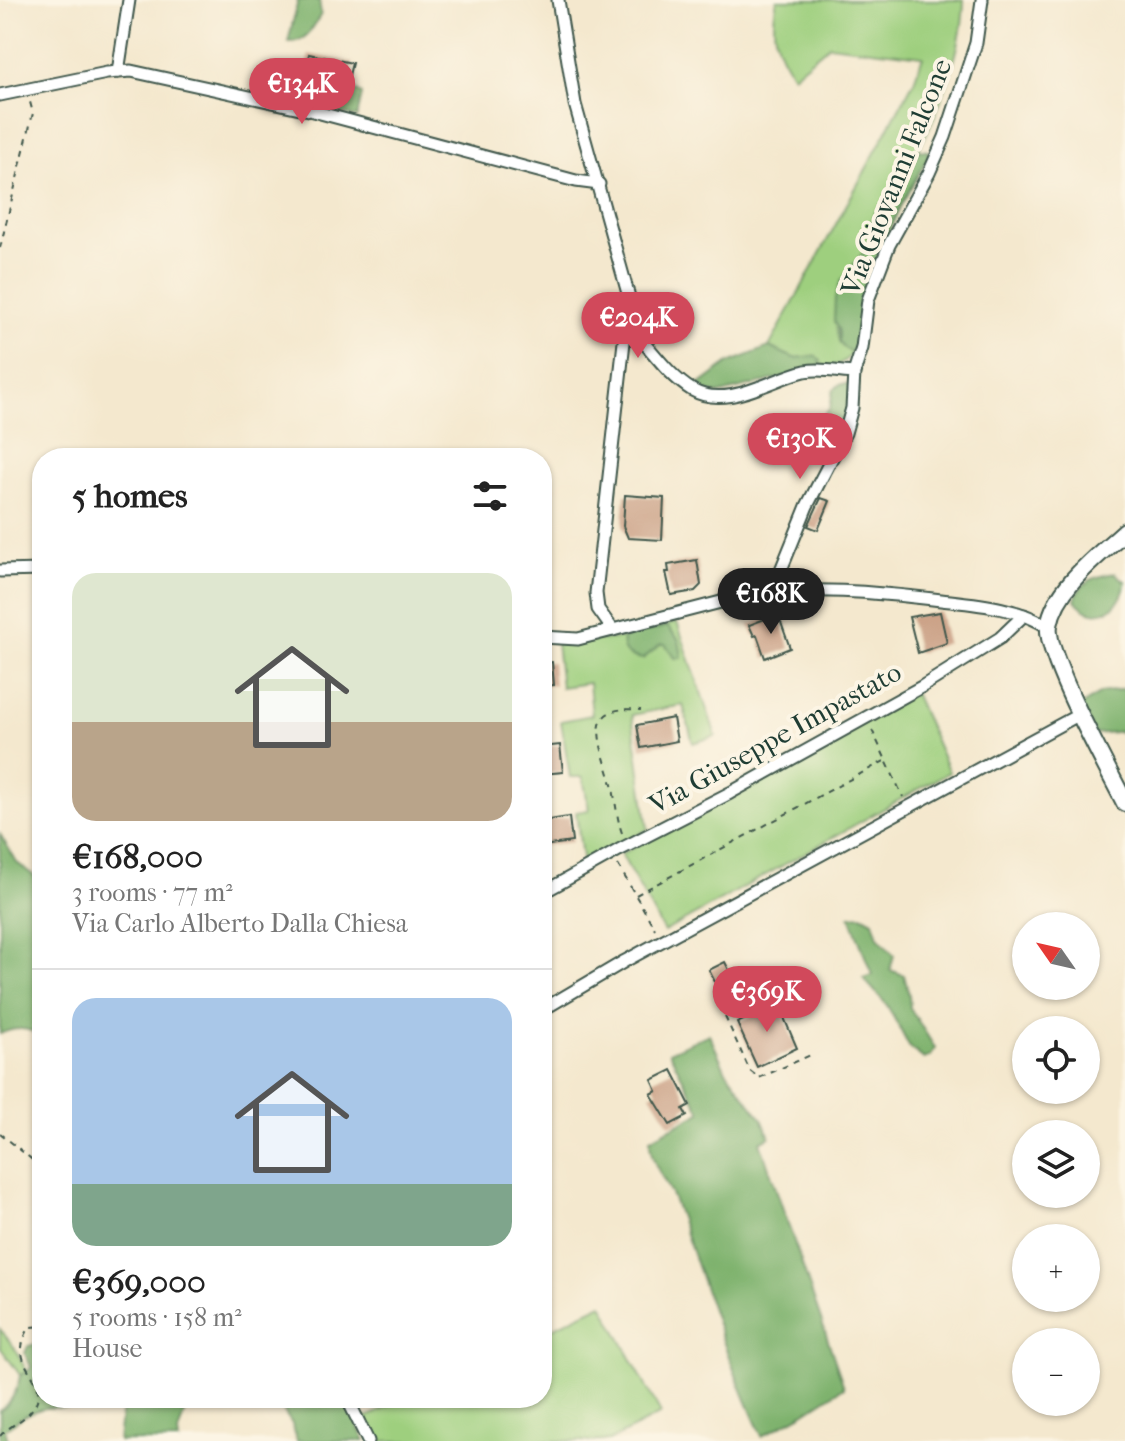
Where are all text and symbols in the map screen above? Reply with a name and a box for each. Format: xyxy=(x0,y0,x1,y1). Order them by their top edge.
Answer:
street label: Via Giovanni Falcone xyxy=(833,54,959,301)
pin: €134K xyxy=(246,58,358,126)
text: €134K xyxy=(267,68,337,99)
pin: €204K xyxy=(582,292,694,360)
text: €204K xyxy=(599,302,677,333)
pin: €130K xyxy=(744,413,856,481)
text: €130K xyxy=(766,423,834,454)
icon: filters xyxy=(468,474,512,518)
text: 5 homes xyxy=(72,476,187,516)
pin: €168K xyxy=(715,568,827,636)
text: €168K xyxy=(736,578,806,609)
icon: home xyxy=(220,625,364,769)
street label: Via Giuseppe Impastato xyxy=(642,655,907,822)
text: €168,000 xyxy=(72,837,203,877)
text: 3 rooms · 77 m² xyxy=(72,877,233,908)
text: Via Carlo Alberto Dalla Chiesa xyxy=(72,908,408,939)
north arrow xyxy=(1012,912,1100,1000)
map controls xyxy=(1012,912,1100,1416)
pin: €369K xyxy=(711,966,823,1034)
text: €369K xyxy=(731,976,803,1007)
button: locate xyxy=(1012,1016,1100,1104)
icon: home xyxy=(220,1050,364,1194)
button: layers xyxy=(1012,1120,1100,1208)
button: + xyxy=(1012,1224,1100,1312)
text: €369,000 xyxy=(72,1262,206,1302)
text: 5 rooms · 158 m² xyxy=(72,1302,242,1333)
button: − xyxy=(1012,1328,1100,1416)
text: House xyxy=(72,1333,142,1364)

